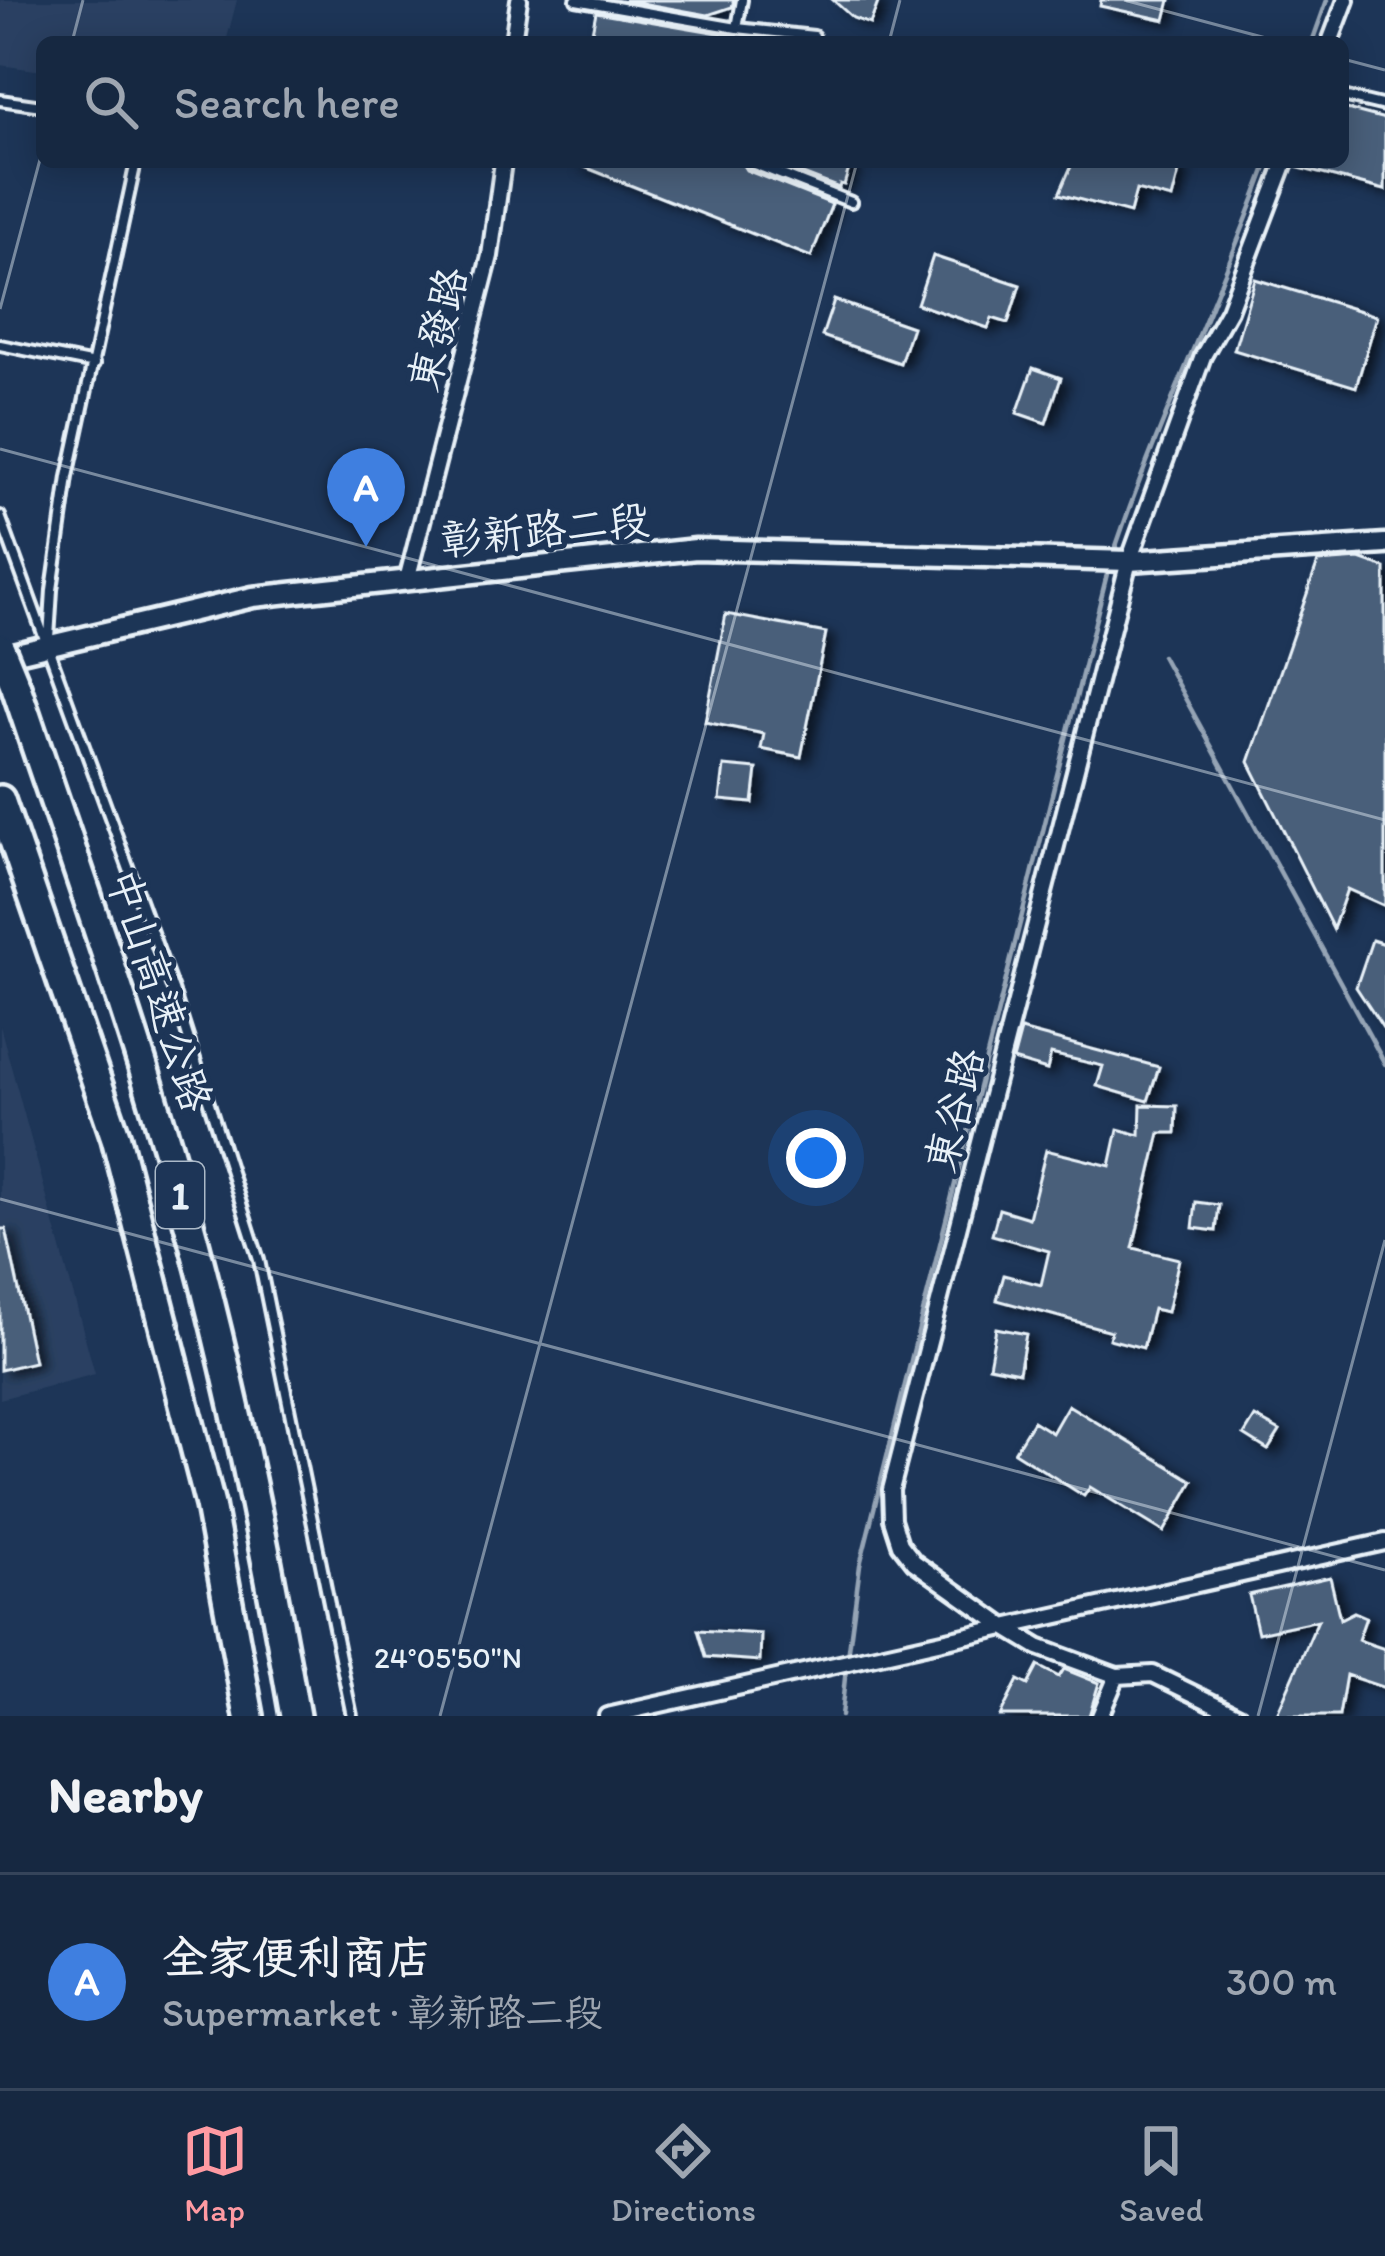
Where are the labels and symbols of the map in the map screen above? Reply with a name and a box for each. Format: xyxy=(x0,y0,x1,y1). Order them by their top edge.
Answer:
street label: 東發路 xyxy=(397,262,477,396)
pin: A xyxy=(327,448,405,547)
street label: 彰新路二段 xyxy=(438,493,652,566)
street label: 中山高速公路 xyxy=(96,862,223,1118)
street label: 東谷路 xyxy=(914,1043,994,1177)
your location xyxy=(786,1128,846,1188)
road number: 1 xyxy=(156,1162,204,1228)
text: 24°05'50"N xyxy=(374,1639,522,1676)

